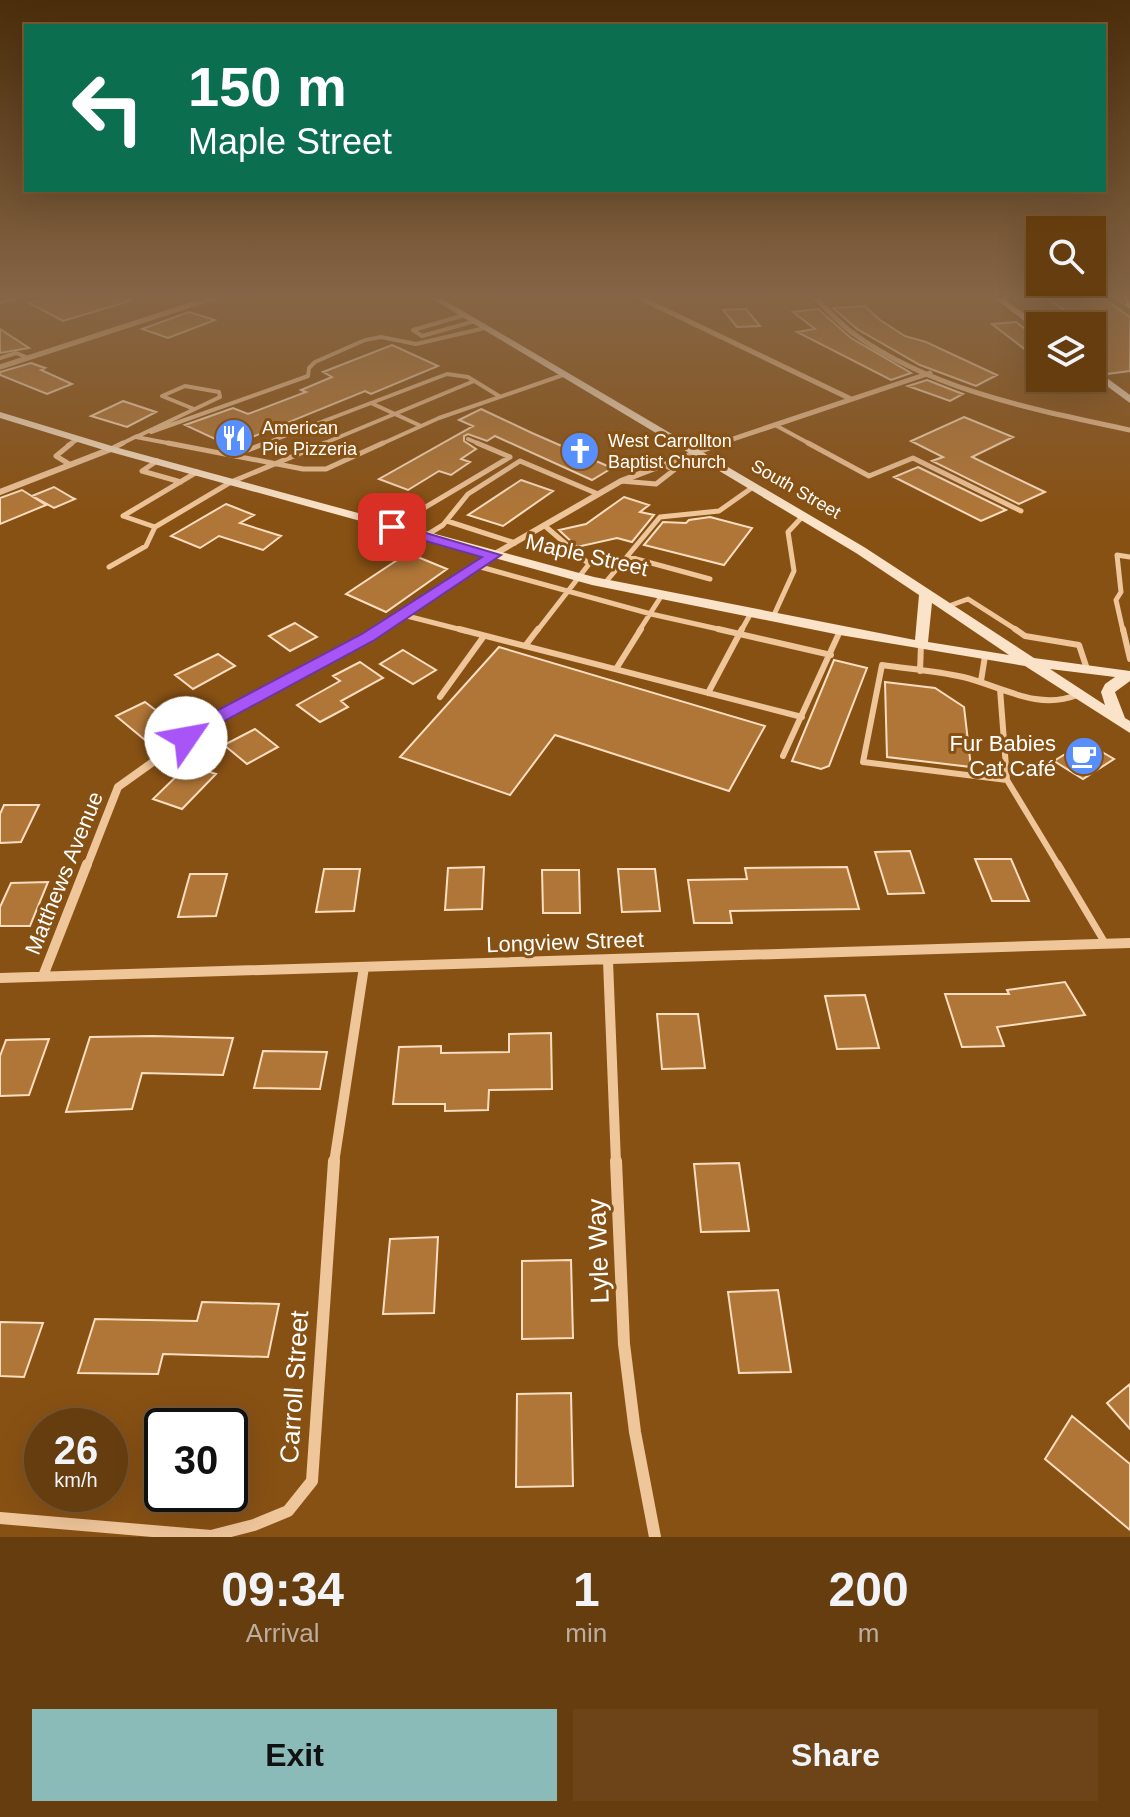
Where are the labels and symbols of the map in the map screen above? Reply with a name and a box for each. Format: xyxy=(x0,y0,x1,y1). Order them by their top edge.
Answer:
restaurant icon: American Pie Pizzeria xyxy=(213,417,255,459)
place label: American Pie Pizzeria xyxy=(262,418,358,459)
church icon: West Carrollton Baptist Church xyxy=(559,430,601,472)
place label: West Carrollton Baptist Church xyxy=(608,431,732,472)
street label: South Street xyxy=(748,455,844,523)
pin xyxy=(358,493,426,561)
street label: Maple Street xyxy=(523,529,651,581)
position arrow xyxy=(144,696,228,780)
place label: Fur Babies Cat Café xyxy=(950,731,1056,781)
cafe icon: Fur Babies Cat Café xyxy=(1063,735,1105,777)
street label: Matthews Avenue xyxy=(20,788,108,958)
street label: Longview Street xyxy=(486,927,644,957)
street label: Lyle Way xyxy=(581,1198,615,1304)
street label: Carroll Street xyxy=(274,1309,314,1464)
speed limit sign: 30 xyxy=(144,1408,248,1512)

